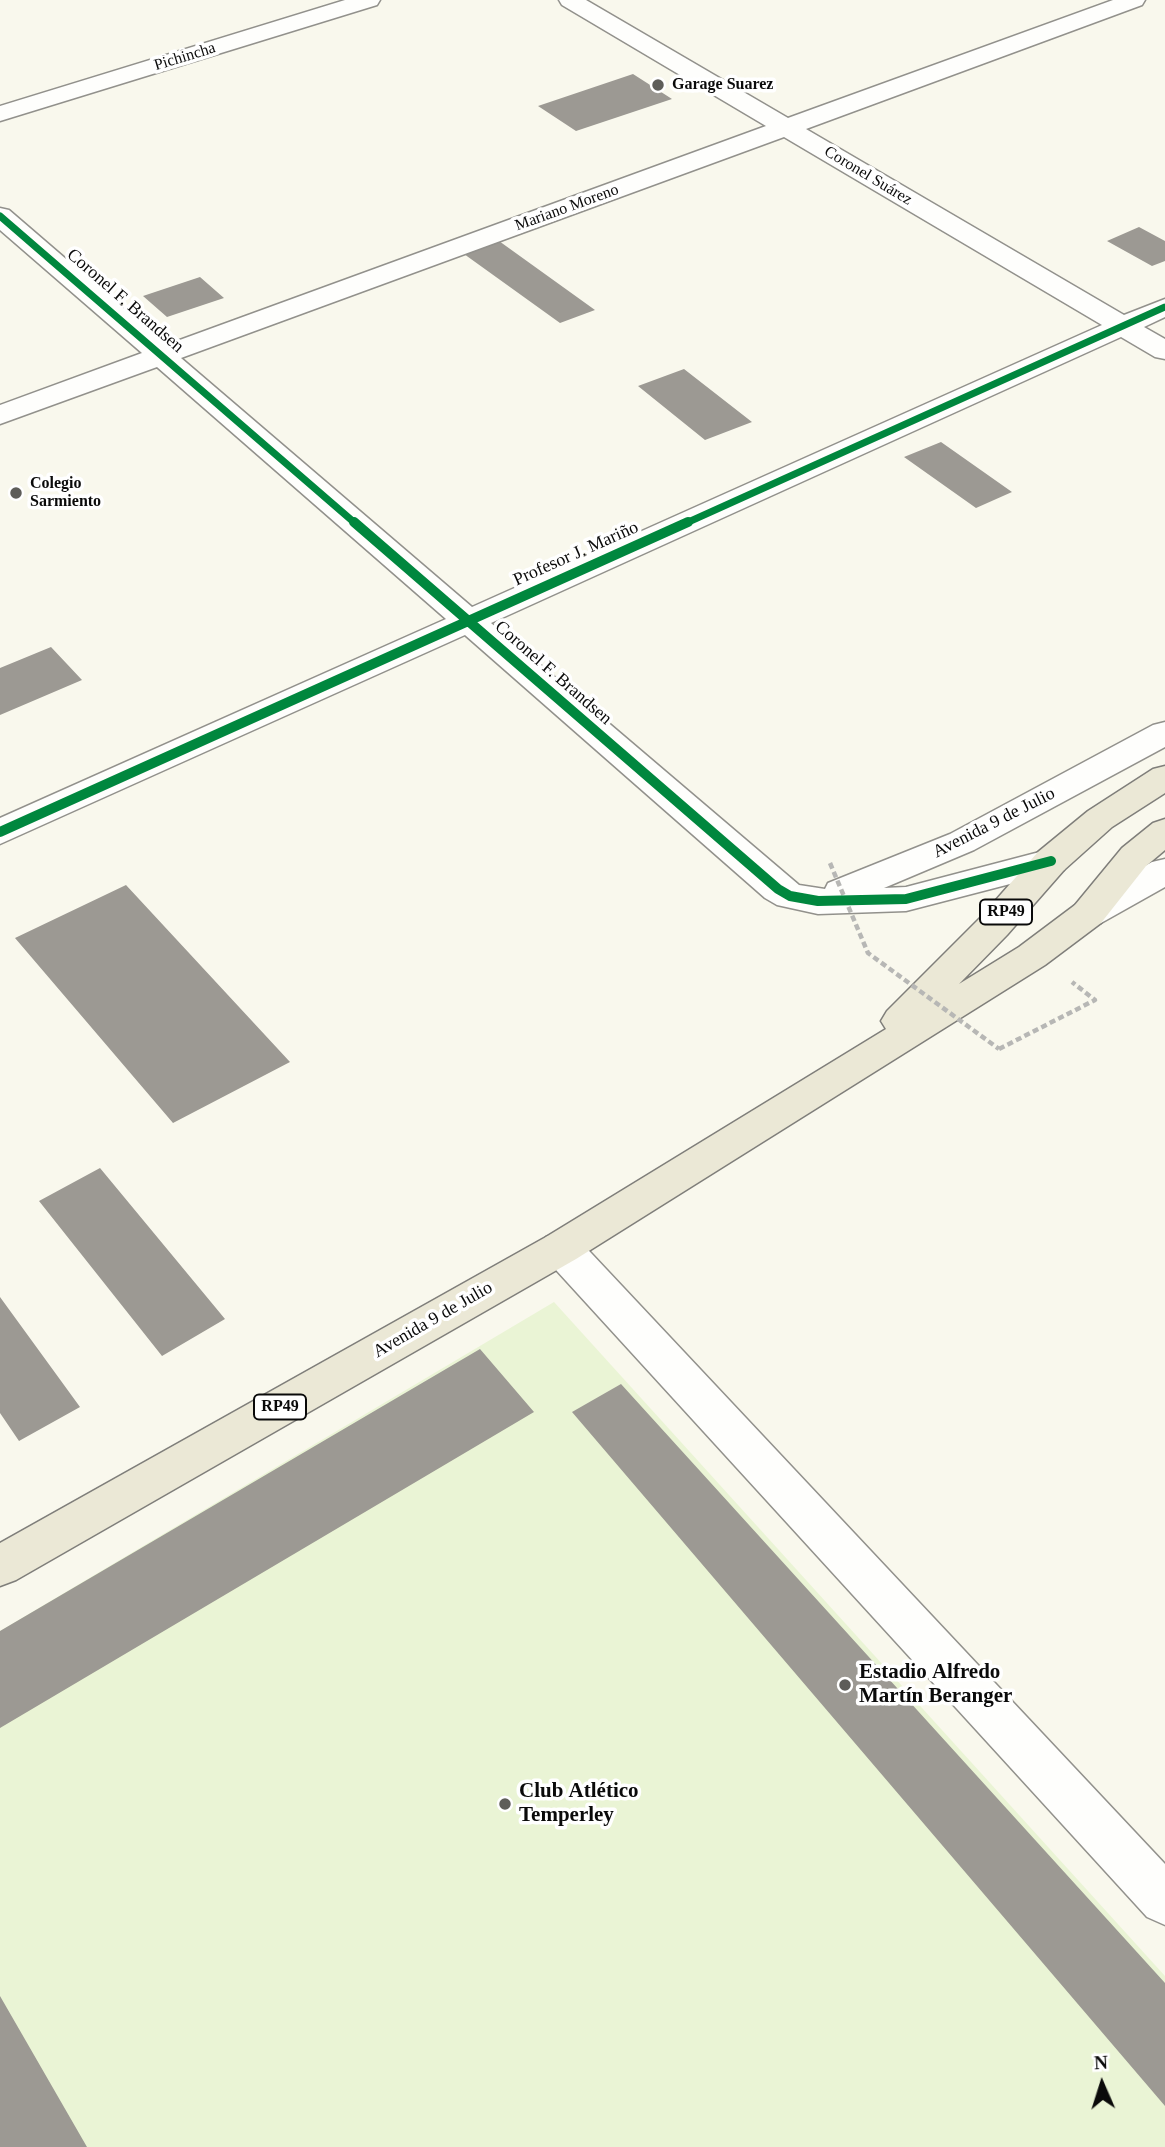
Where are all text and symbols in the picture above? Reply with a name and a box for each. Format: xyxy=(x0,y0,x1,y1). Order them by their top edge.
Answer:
street label: Pichincha xyxy=(152,39,218,75)
place label: Garage Suarez xyxy=(672,75,773,95)
marker: Garage Suarez xyxy=(650,77,666,93)
street label: Coronel Suárez xyxy=(821,142,915,210)
street label: Mariano Moreno xyxy=(513,180,621,236)
street label: Coronel F. Brandsen xyxy=(62,244,188,358)
place label: Colegio Sarmiento xyxy=(30,474,101,512)
marker: Colegio Sarmiento xyxy=(8,485,24,501)
street label: Profesor J. Mariño xyxy=(510,517,642,591)
street label: Coronel F. Brandsen xyxy=(490,616,616,730)
street label: Avenida 9 de Julio xyxy=(929,783,1059,863)
road number: RP49 xyxy=(980,900,1032,924)
street label: Avenida 9 de Julio xyxy=(370,1277,496,1363)
road number: RP49 xyxy=(254,1394,306,1420)
place label: Estadio Alfredo Martín Beranger xyxy=(859,1660,1012,1710)
marker: Estadio Alfredo Martín Beranger xyxy=(837,1677,853,1693)
place label: Club Atlético Temperley xyxy=(519,1779,639,1829)
marker: Club Atlético Temperley xyxy=(497,1796,513,1812)
north arrow xyxy=(1067,2049,1137,2119)
text: N xyxy=(1093,2052,1108,2073)

